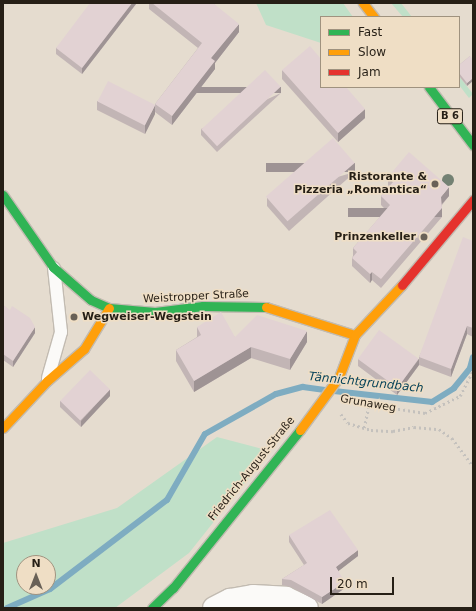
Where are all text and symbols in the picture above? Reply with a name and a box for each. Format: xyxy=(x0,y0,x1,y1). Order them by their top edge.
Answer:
legend xyxy=(320,16,460,88)
text: Fast xyxy=(358,25,382,39)
text: Slow xyxy=(358,45,386,59)
text: Jam xyxy=(358,65,381,79)
road number: B 6 xyxy=(436,108,464,124)
place label: Ristorante & Pizzeria „Romantica“ xyxy=(294,171,427,197)
marker: Ristorante & Pizzeria „Romantica“ xyxy=(430,179,440,189)
place label: Prinzenkeller xyxy=(334,230,416,244)
marker: Prinzenkeller xyxy=(419,232,429,242)
street label: Weistropper Straße xyxy=(143,288,249,306)
place label: Wegweiser-Wegstein xyxy=(82,310,212,324)
marker: Wegweiser-Wegstein xyxy=(69,312,79,322)
water label: Tännichtgrundbach xyxy=(308,370,424,396)
street label: Grunaweg xyxy=(339,393,397,415)
street label: Friedrich-August-Straße xyxy=(206,414,298,524)
north arrow xyxy=(16,555,56,595)
text: N xyxy=(31,557,41,570)
scale bar xyxy=(332,569,396,595)
text: 20 m xyxy=(337,577,368,591)

